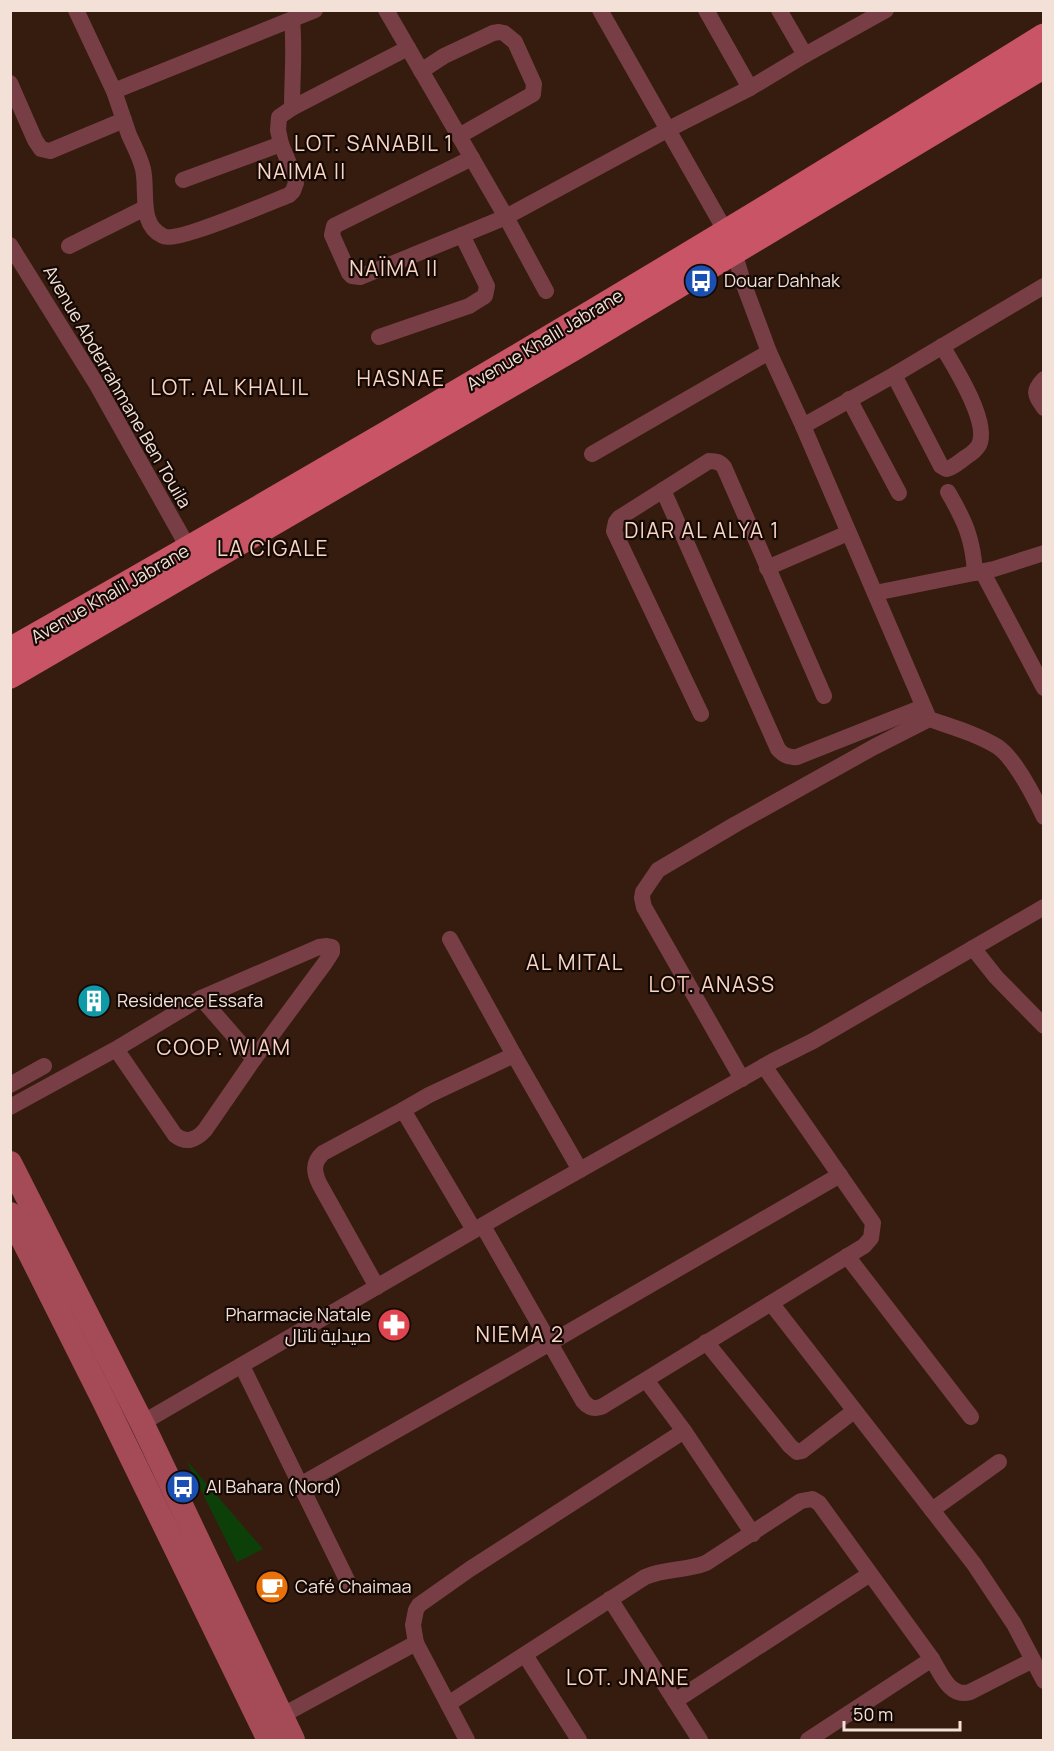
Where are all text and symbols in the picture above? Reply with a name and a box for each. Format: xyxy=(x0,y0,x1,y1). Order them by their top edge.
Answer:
district label: LOT. SANABIL 1 xyxy=(294,129,454,157)
district label: NAIMA II xyxy=(257,157,347,185)
district label: NAÏMA II xyxy=(349,254,439,282)
street label: Avenue Abderrahmane Ben Touila xyxy=(38,261,197,512)
bus stop icon: Douar Dahhak xyxy=(683,263,719,299)
place label: Douar Dahhak xyxy=(724,268,841,292)
street label: Avenue Khalil Jabrane xyxy=(462,283,627,396)
district label: HASNAE xyxy=(357,364,445,392)
district label: LOT. AL KHALIL xyxy=(150,373,310,401)
district label: DIAR AL ALYA 1 xyxy=(624,516,780,544)
district label: LA CIGALE xyxy=(217,534,329,562)
street label: Avenue Khalil Jabrane xyxy=(26,538,193,648)
district label: AL MITAL xyxy=(526,948,624,976)
district label: LOT. ANASS xyxy=(649,970,775,998)
building icon: Residence Essafa xyxy=(76,983,112,1019)
place label: Residence Essafa xyxy=(117,988,263,1012)
district label: COOP. WIAM xyxy=(157,1033,291,1061)
place label: Pharmacie Natale صيدلية ناتال xyxy=(225,1302,371,1347)
pharmacy icon: Pharmacie Natale صيدلية ناتال xyxy=(376,1307,412,1343)
district label: NIEMA 2 xyxy=(476,1320,564,1348)
bus stop icon: Al Bahara (Nord) xyxy=(165,1469,201,1505)
place label: Al Bahara (Nord) xyxy=(206,1474,342,1498)
cafe icon: Café Chaimaa xyxy=(254,1569,290,1605)
place label: Café Chaimaa xyxy=(295,1574,411,1598)
district label: LOT. JNANE xyxy=(566,1663,690,1691)
scale bar xyxy=(844,1694,960,1732)
text: 50 m xyxy=(853,1702,893,1726)

